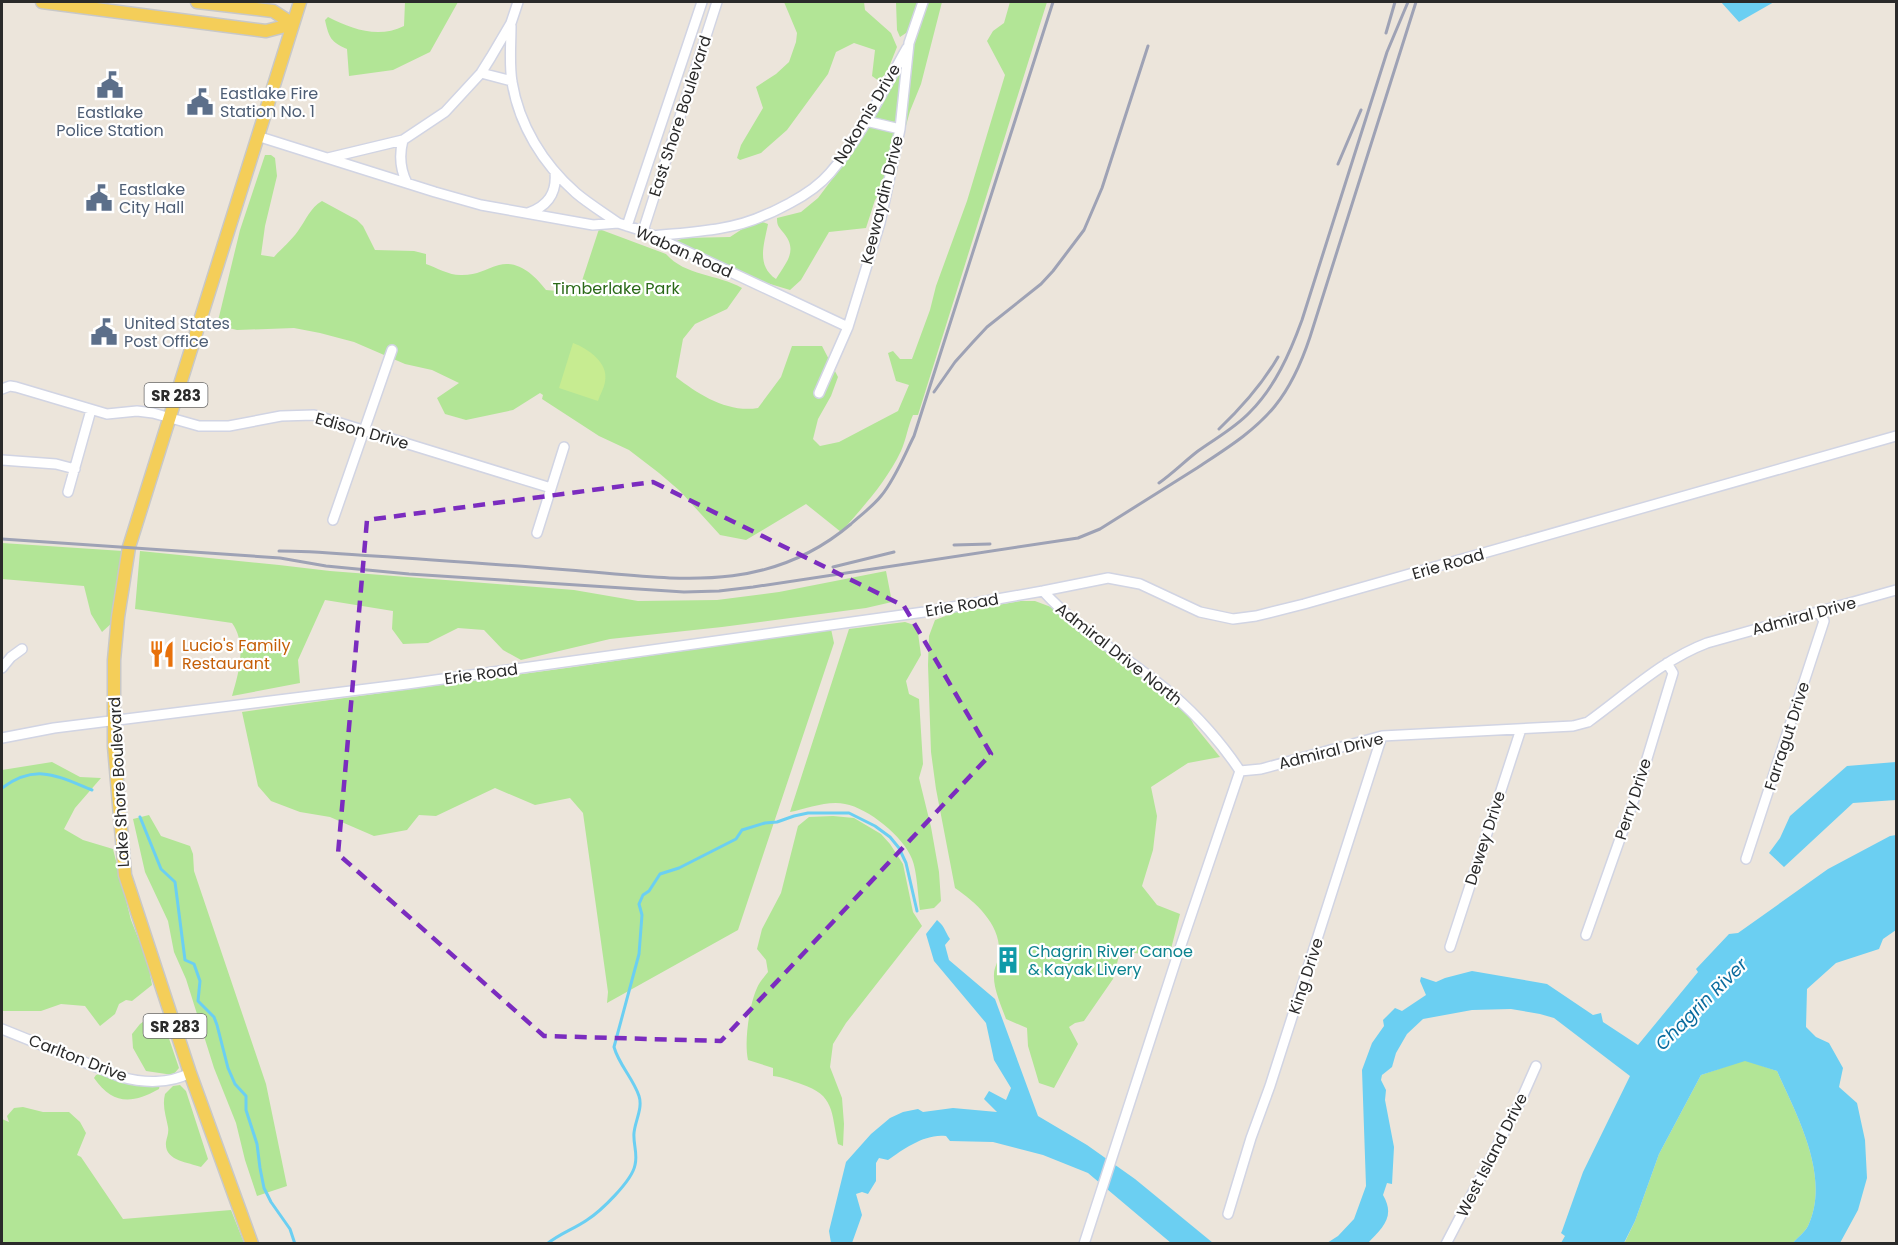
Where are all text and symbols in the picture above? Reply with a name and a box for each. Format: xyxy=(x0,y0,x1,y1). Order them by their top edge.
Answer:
street label: East Shore Boulevard xyxy=(643,32,717,200)
street label: Nokomis Drive xyxy=(828,60,906,168)
public building icon: Eastlake Police Station xyxy=(95,70,125,100)
place label: Eastlake Fire Station No. 1 xyxy=(220,82,318,123)
public building icon: Eastlake Fire Station No. 1 xyxy=(185,87,215,117)
place label: Eastlake Police Station xyxy=(56,101,164,142)
street label: Keewaydin Drive xyxy=(855,133,909,267)
place label: Eastlake City Hall xyxy=(119,178,185,219)
public building icon: Eastlake City Hall xyxy=(84,183,114,213)
street label: Waban Road xyxy=(632,220,736,284)
park label: Timberlake Park xyxy=(552,277,680,300)
place label: United States Post Office xyxy=(124,312,230,353)
public building icon: United States Post Office xyxy=(89,317,119,347)
road number: SR 283 xyxy=(144,383,207,407)
street label: Edison Drive xyxy=(313,407,411,455)
street label: Erie Road xyxy=(1409,543,1487,585)
street label: Erie Road xyxy=(924,587,1000,623)
street label: Admiral Drive xyxy=(1749,591,1859,641)
street label: Admiral Drive North xyxy=(1051,597,1187,711)
place label: Lucio's Family Restaurant xyxy=(182,634,290,675)
restaurant icon: Lucio's Family Restaurant xyxy=(147,639,177,669)
street label: Erie Road xyxy=(443,657,519,691)
street label: Farragut Drive xyxy=(1759,679,1815,793)
street label: Lake Shore Boulevard xyxy=(103,696,135,868)
street label: Admiral Drive xyxy=(1276,727,1386,775)
street label: Perry Drive xyxy=(1609,755,1657,843)
street label: Dewey Drive xyxy=(1459,788,1511,888)
street label: King Drive xyxy=(1283,935,1329,1017)
place label: Chagrin River Canoe & Kayak Livery xyxy=(1028,940,1193,981)
building icon: Chagrin River Canoe & Kayak Livery xyxy=(993,945,1023,975)
water label: Chagrin River xyxy=(1649,951,1754,1056)
road number: SR 283 xyxy=(144,1014,207,1038)
street label: Carlton Drive xyxy=(25,1029,131,1087)
street label: West Island Drive xyxy=(1451,1089,1533,1221)

